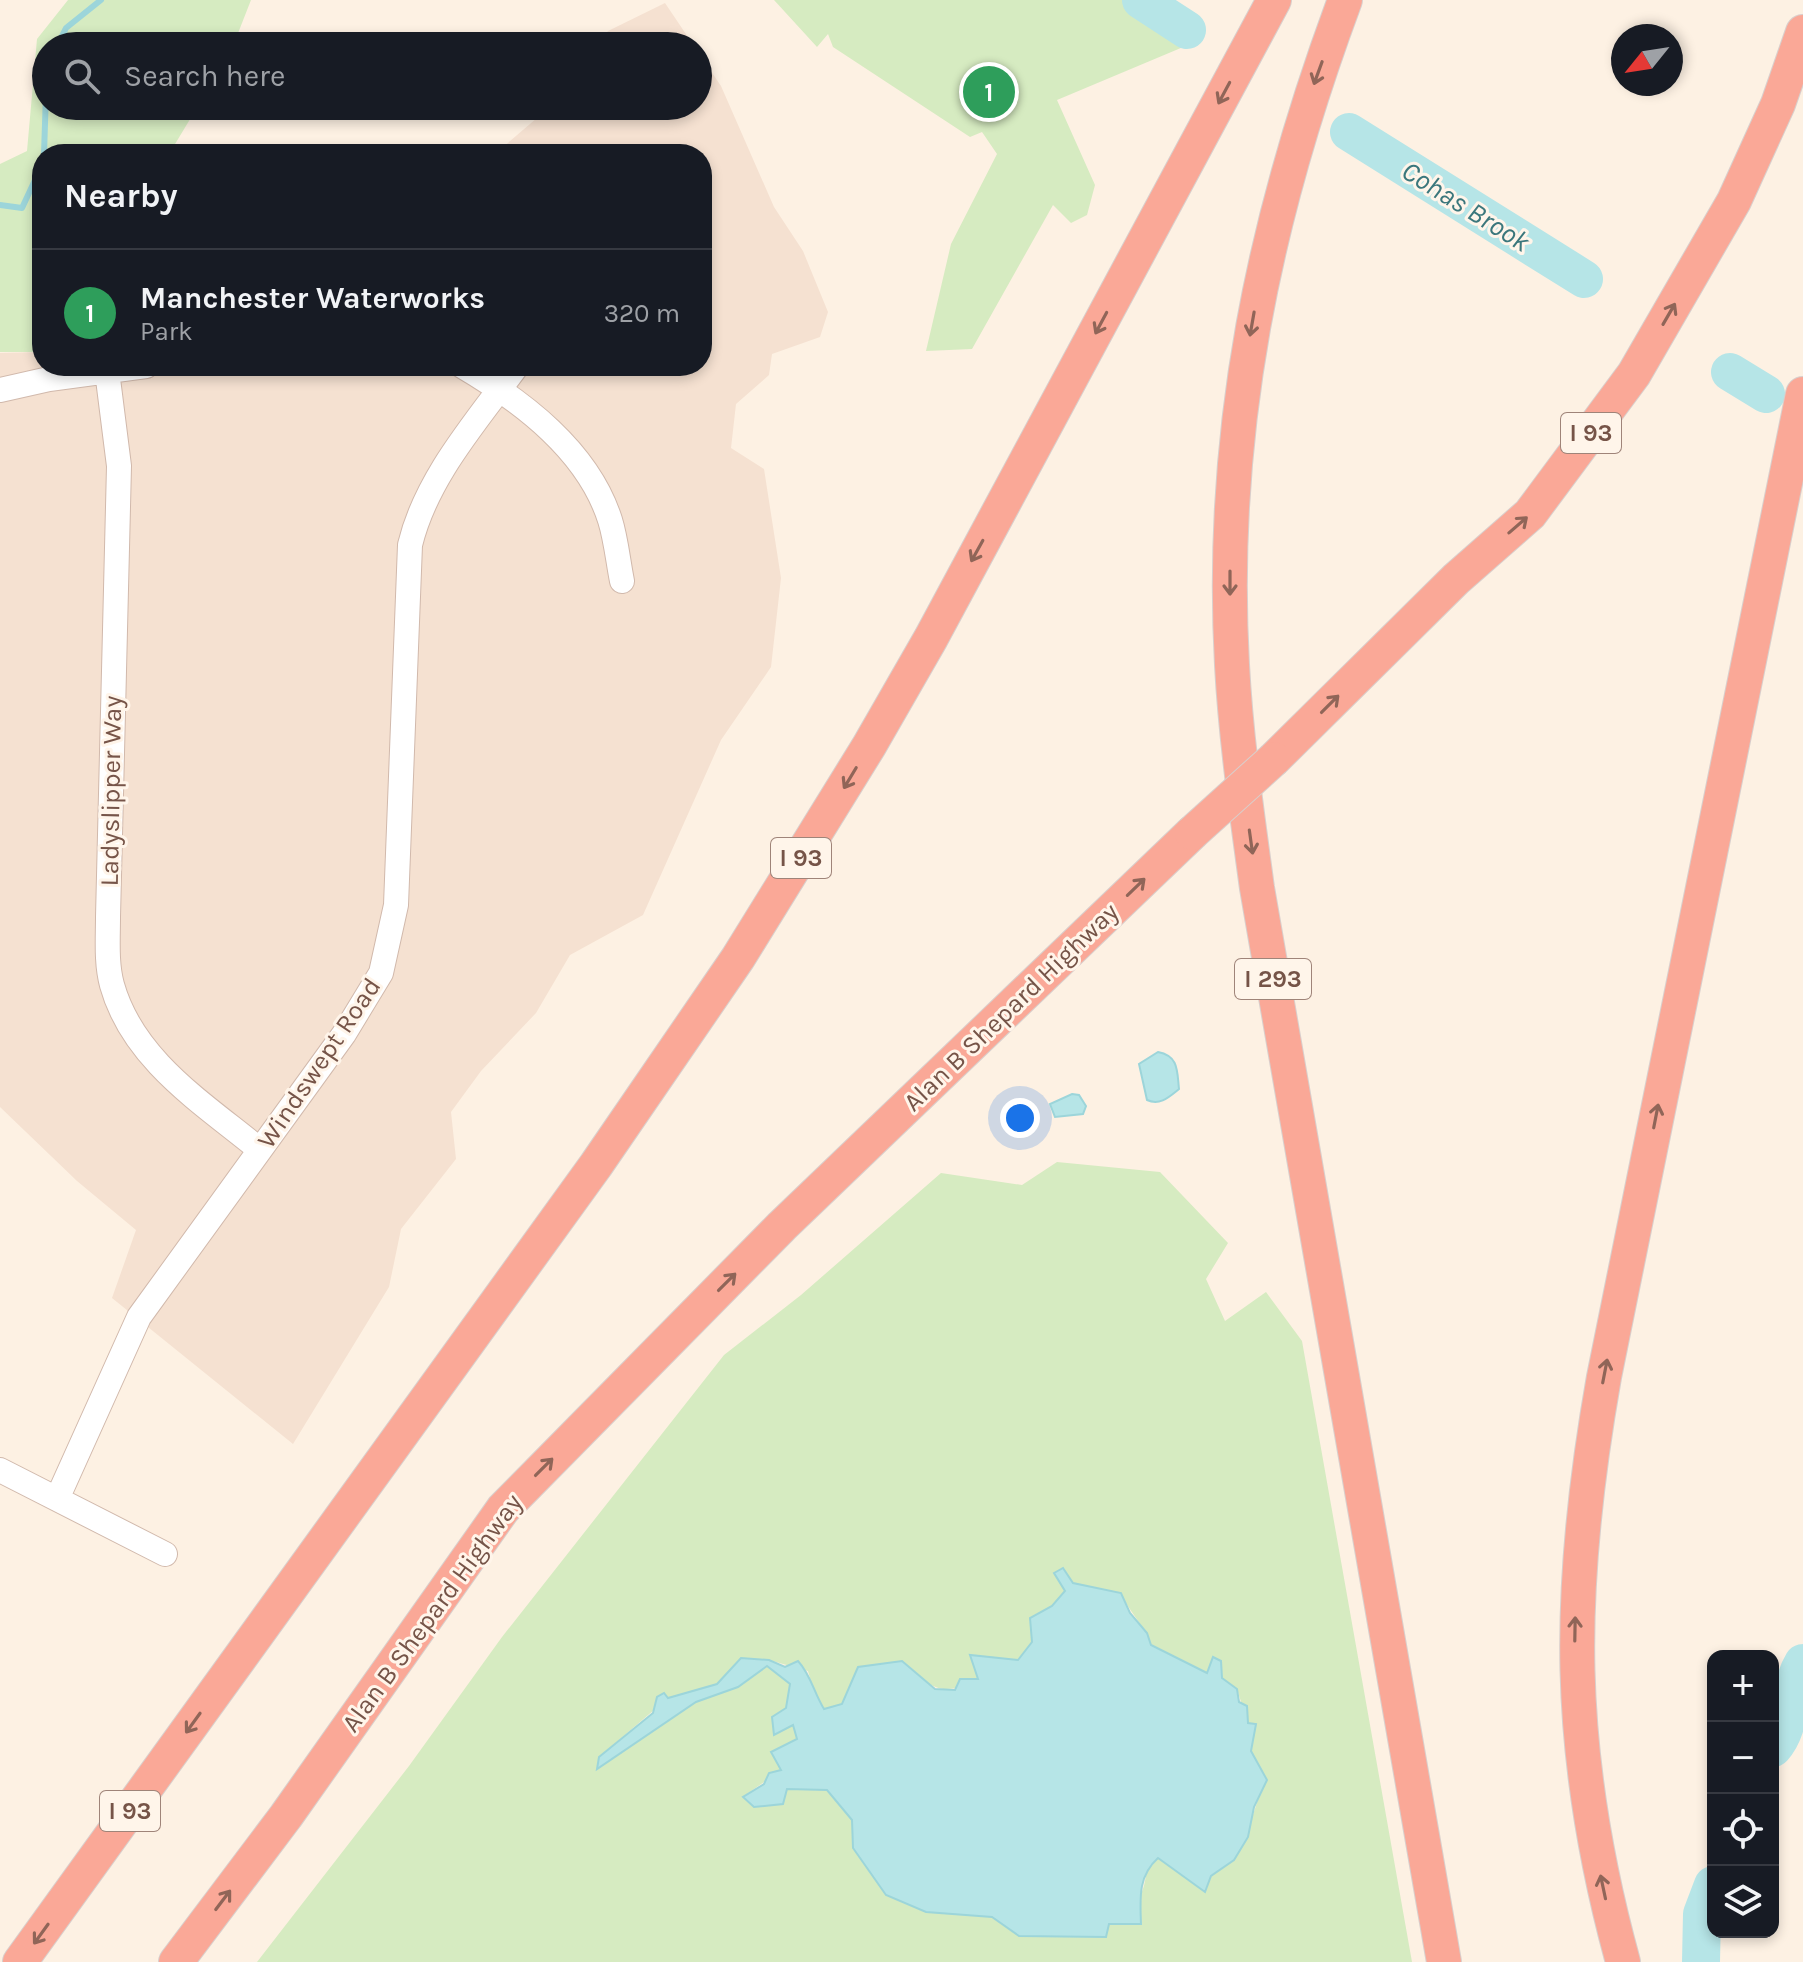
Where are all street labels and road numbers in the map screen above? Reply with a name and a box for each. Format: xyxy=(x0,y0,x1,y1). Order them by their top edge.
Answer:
road number: I 93 xyxy=(1561,413,1621,453)
street label: Ladyslipper Way xyxy=(94,695,128,887)
road number: I 93 xyxy=(771,838,831,878)
street label: Alan B Shepard Highway xyxy=(897,896,1125,1118)
road number: I 293 xyxy=(1235,959,1311,999)
street label: Windswept Road xyxy=(251,972,387,1154)
street label: Alan B Shepard Highway xyxy=(335,1488,529,1738)
road number: I 93 xyxy=(100,1791,160,1831)

